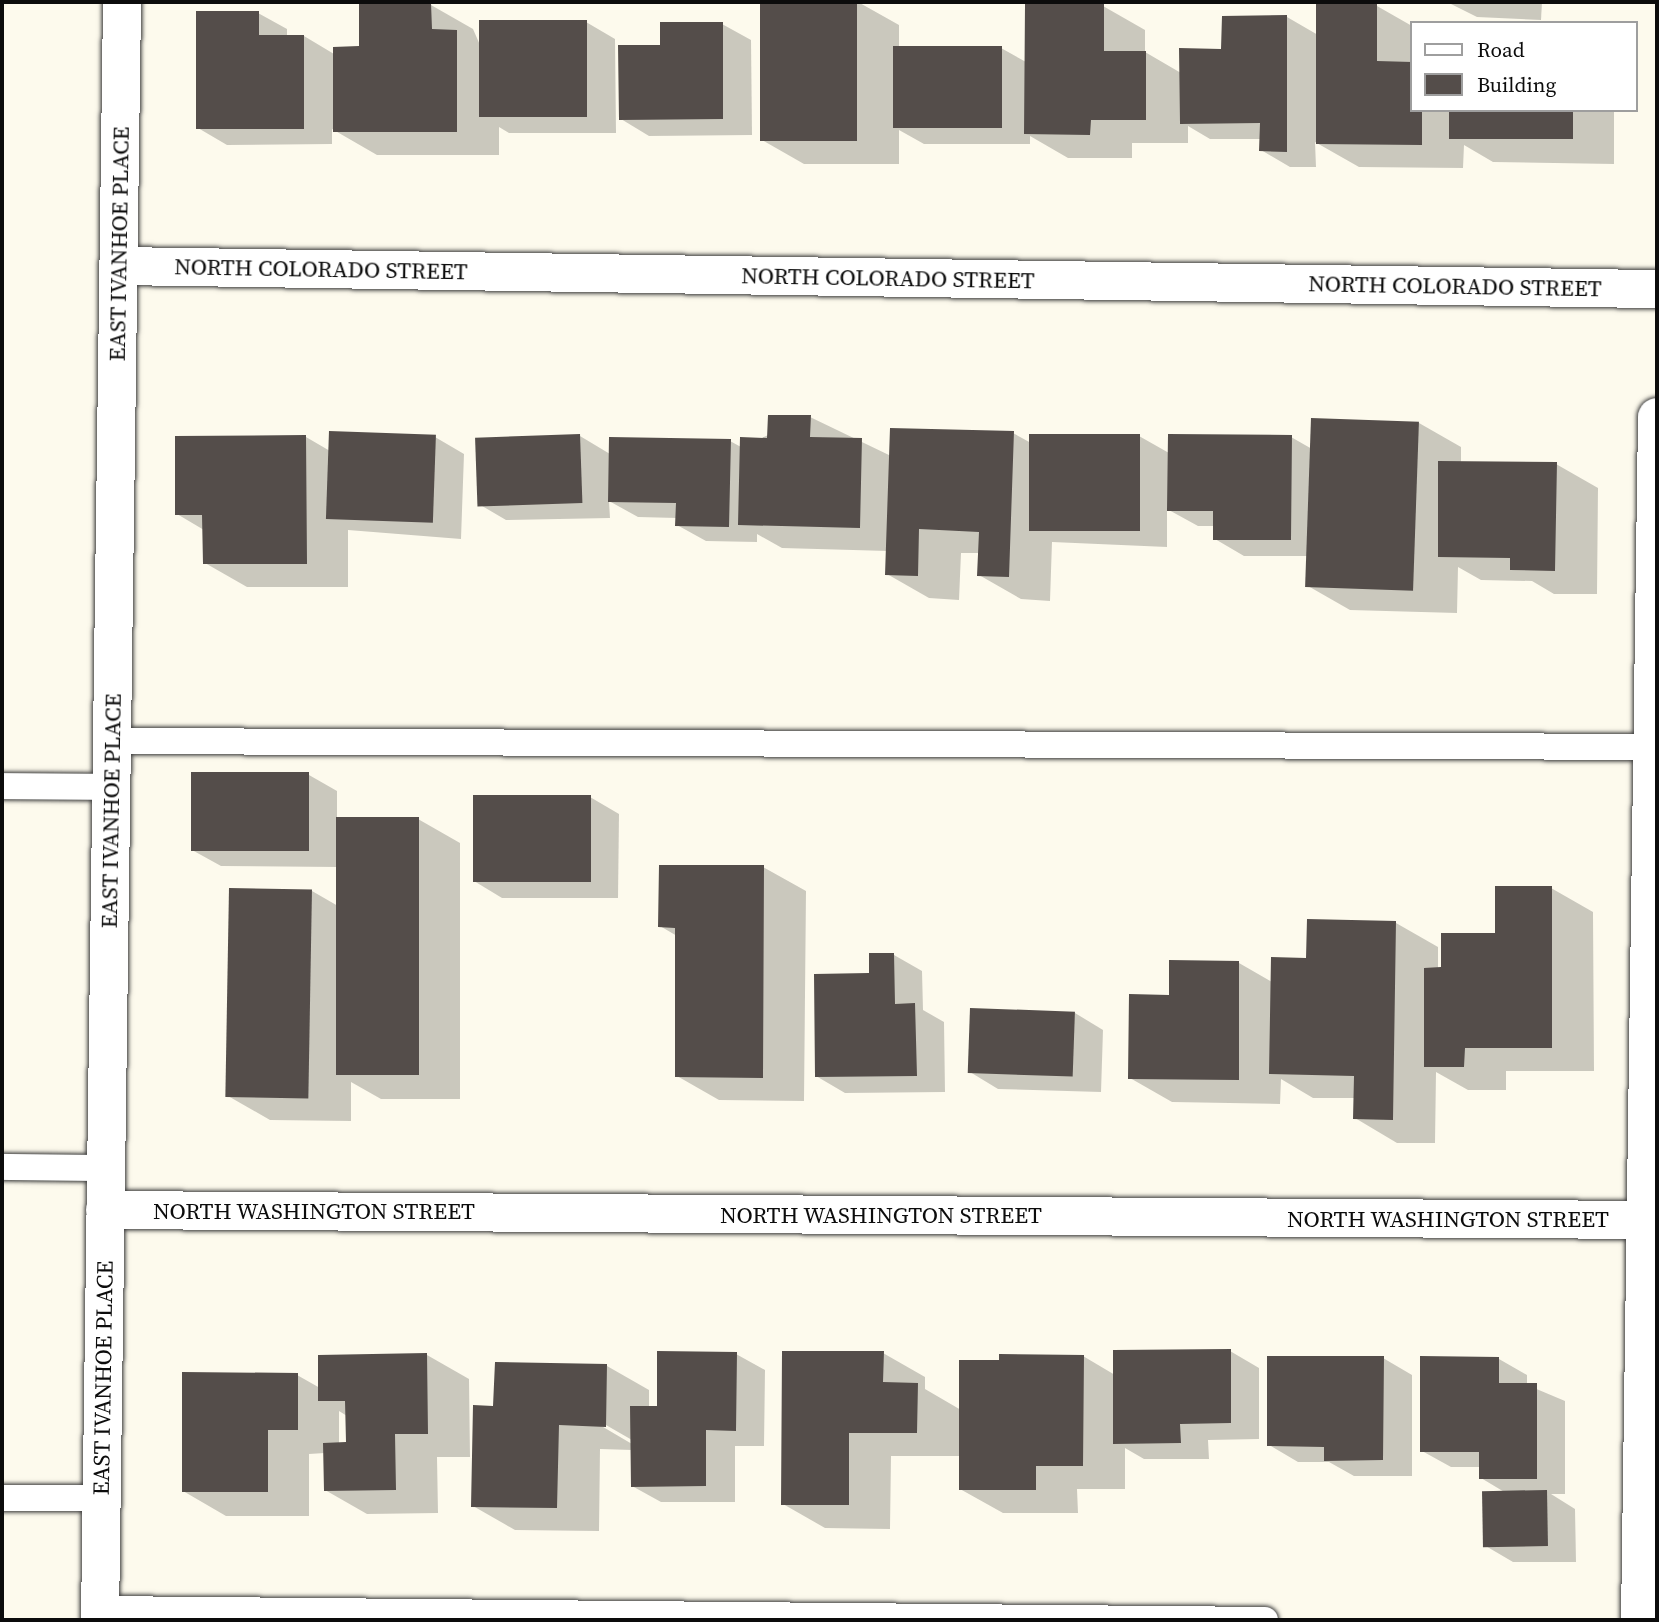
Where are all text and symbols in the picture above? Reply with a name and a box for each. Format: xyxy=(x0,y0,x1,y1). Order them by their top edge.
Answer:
legend xyxy=(1410,21,1638,112)
text: Road xyxy=(1477,35,1525,64)
text: Building xyxy=(1477,70,1556,99)
street label: EAST IVANHOE PLACE xyxy=(103,126,135,362)
street label: NORTH COLORADO STREET xyxy=(174,253,468,285)
street label: NORTH COLORADO STREET xyxy=(741,262,1035,294)
street label: NORTH COLORADO STREET xyxy=(1308,270,1602,302)
street label: EAST IVANHOE PLACE xyxy=(95,693,127,929)
street label: NORTH WASHINGTON STREET xyxy=(153,1197,475,1225)
street label: NORTH WASHINGTON STREET xyxy=(720,1201,1042,1229)
street label: NORTH WASHINGTON STREET xyxy=(1287,1205,1609,1233)
street label: EAST IVANHOE PLACE xyxy=(87,1260,119,1496)

